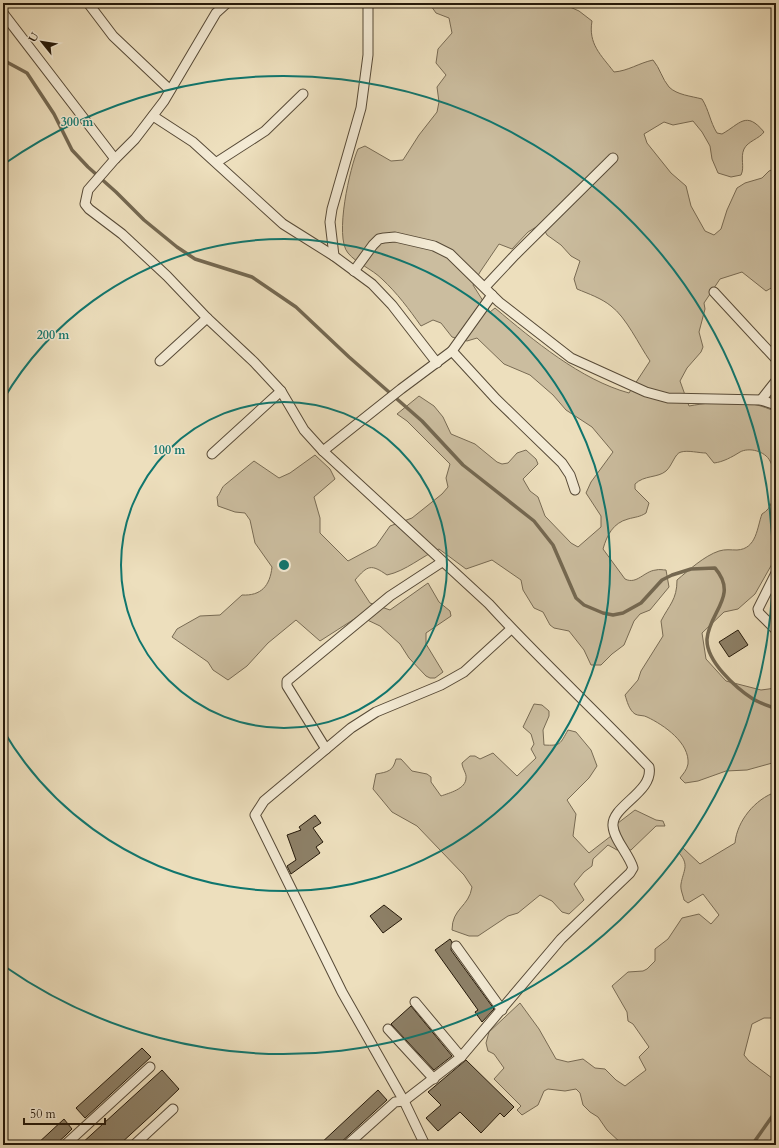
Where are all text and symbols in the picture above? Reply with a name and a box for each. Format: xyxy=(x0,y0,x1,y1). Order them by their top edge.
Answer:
north arrow xyxy=(22,22,62,62)
text: U xyxy=(25,30,43,45)
text: 300 m xyxy=(61,114,94,130)
text: 200 m xyxy=(37,327,70,343)
text: 100 m xyxy=(153,442,186,458)
centre of rings xyxy=(277,558,291,572)
scale bar xyxy=(24,1100,105,1126)
text: 50 m xyxy=(30,1106,57,1122)

